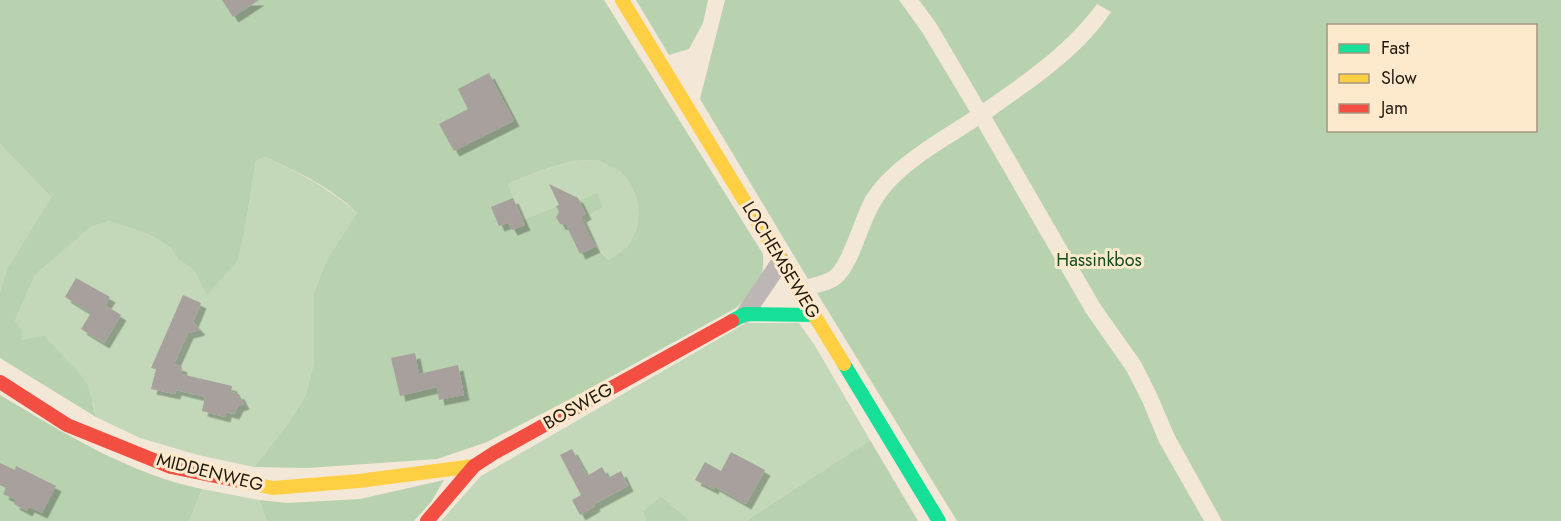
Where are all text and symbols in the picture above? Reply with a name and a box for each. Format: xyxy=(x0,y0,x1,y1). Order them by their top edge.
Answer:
legend xyxy=(1327,24,1537,132)
text: Fast xyxy=(1381,35,1410,61)
text: Slow xyxy=(1381,65,1418,91)
text: Jam xyxy=(1379,95,1408,121)
street label: LOCHEMSEWEG xyxy=(736,196,826,324)
park label: Hassinkbos xyxy=(1056,247,1142,273)
street label: BOSWEG xyxy=(539,376,617,436)
street label: MIDDENWEG xyxy=(154,446,266,498)

